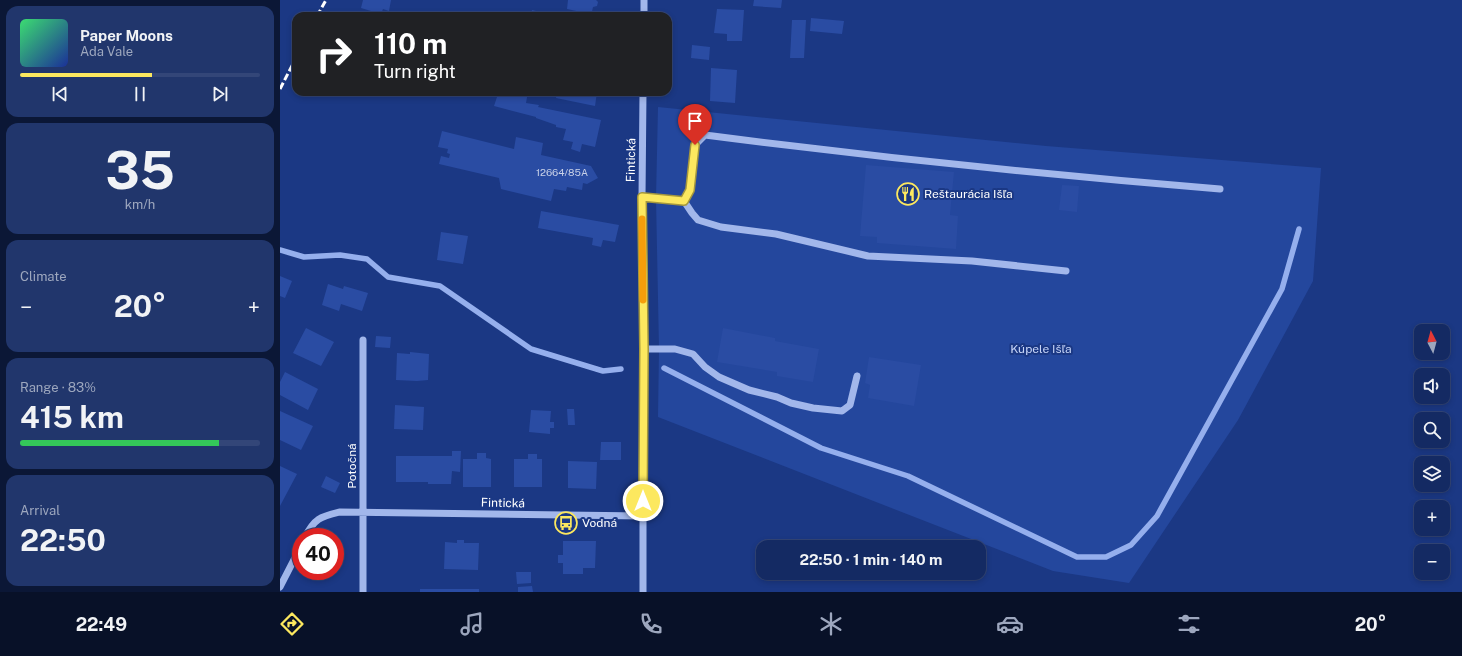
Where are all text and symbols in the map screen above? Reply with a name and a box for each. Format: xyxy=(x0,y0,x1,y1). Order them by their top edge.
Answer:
text: Paper Moons xyxy=(80,27,173,44)
text: 110 m xyxy=(374,27,447,60)
icon: right xyxy=(308,28,360,80)
text: Ada Vale xyxy=(80,44,133,59)
text: Turn right xyxy=(374,61,456,82)
icon: previous xyxy=(49,83,71,105)
icon: pause xyxy=(129,83,151,105)
icon: next xyxy=(209,83,231,105)
pin xyxy=(678,104,712,145)
icon: arrive xyxy=(684,110,706,132)
street label: Fintická xyxy=(624,138,638,182)
text: 35 xyxy=(105,140,175,201)
house number: 12664/85A xyxy=(536,166,588,178)
restaurant icon: Reštaurácia Išľa xyxy=(895,181,921,207)
place label: Reštaurácia Išľa xyxy=(924,187,1013,201)
text: km/h xyxy=(125,197,155,212)
text: Climate xyxy=(20,269,67,284)
text: 20° xyxy=(114,288,166,324)
text: − xyxy=(20,294,32,320)
text: + xyxy=(248,294,260,320)
north arrow xyxy=(1414,324,1450,360)
map controls xyxy=(1414,324,1450,580)
park label: Kúpele Išľa xyxy=(1010,342,1072,356)
button: sound xyxy=(1414,368,1450,404)
text: Range · 83% xyxy=(20,380,96,395)
text: 415 km xyxy=(20,399,124,435)
button: search xyxy=(1414,412,1450,448)
street label: Potočná xyxy=(345,443,359,489)
button: layers xyxy=(1414,456,1450,492)
position arrow xyxy=(622,480,664,522)
street label: Fintická xyxy=(481,496,525,510)
button: + xyxy=(1414,500,1450,536)
text: Arrival xyxy=(20,503,60,518)
bus stop icon: Vodná xyxy=(553,510,579,536)
place label: Vodná xyxy=(582,516,617,530)
text: 22:50 xyxy=(20,522,106,558)
speed limit sign: 40 xyxy=(292,528,344,580)
button: − xyxy=(1414,544,1450,580)
text: 22:50 · 1 min · 140 m xyxy=(799,551,943,568)
icon: directions xyxy=(278,610,306,638)
icon: music xyxy=(458,610,486,638)
icon: phone xyxy=(637,610,665,638)
icon: climate xyxy=(817,610,845,638)
icon: car xyxy=(996,610,1024,638)
icon: filters xyxy=(1175,610,1203,638)
text: 22:49 xyxy=(76,614,127,635)
text: 20° xyxy=(1355,614,1386,635)

